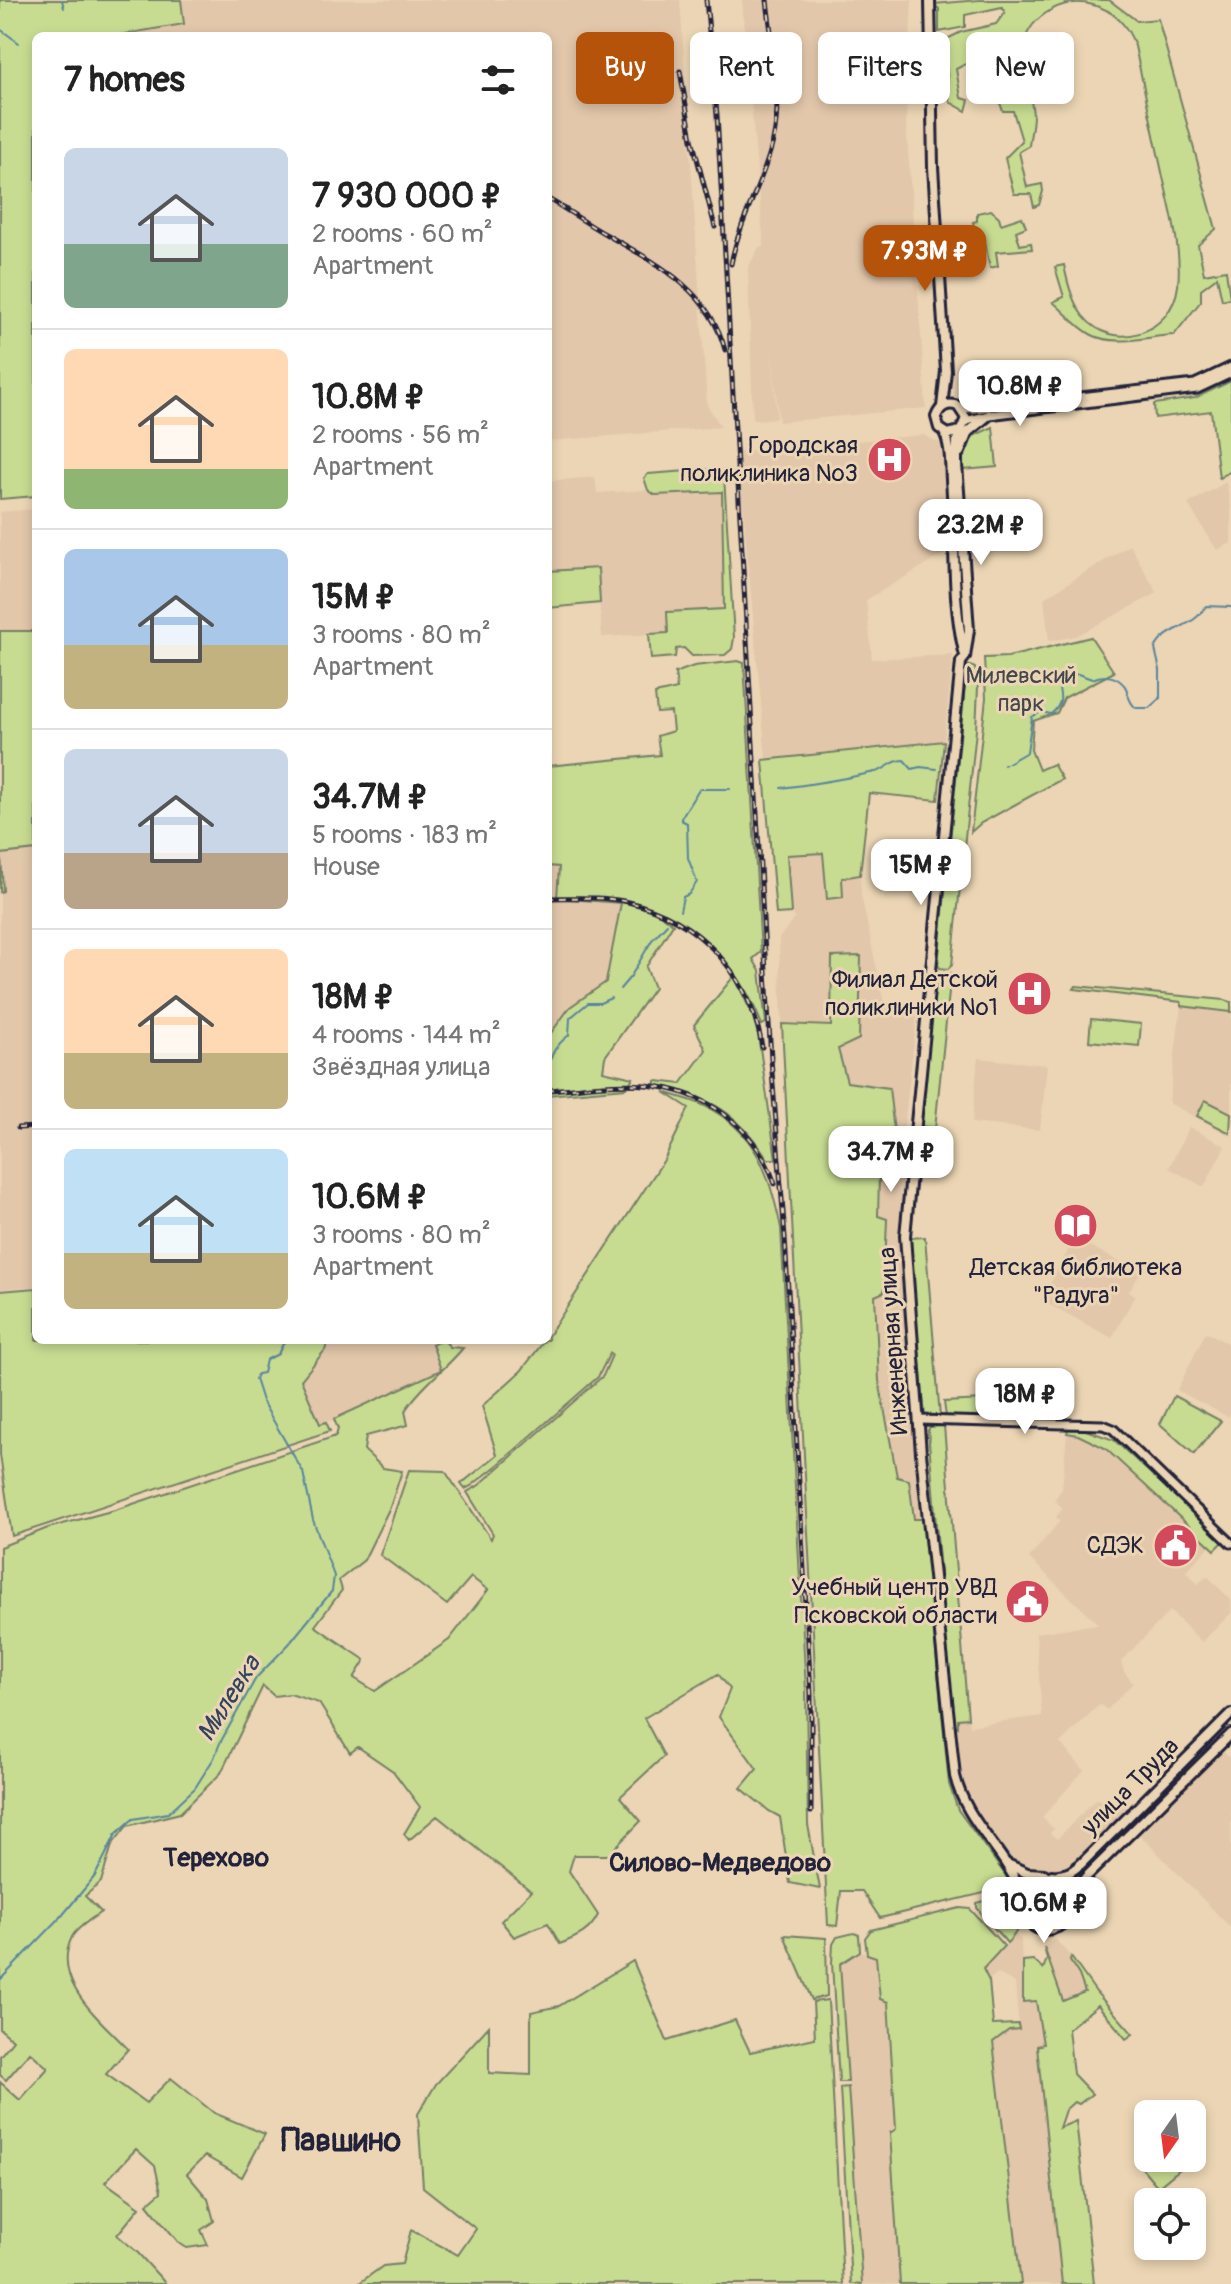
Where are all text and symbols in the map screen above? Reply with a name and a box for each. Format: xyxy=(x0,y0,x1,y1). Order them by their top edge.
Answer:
chip: Buy xyxy=(576,32,674,104)
chip: Rent xyxy=(690,32,802,104)
chip: Filters xyxy=(818,32,950,104)
chip: New xyxy=(966,32,1074,104)
icon: filters xyxy=(476,58,520,102)
text: 7 homes xyxy=(64,59,185,102)
text: 7 930 000 ₽ xyxy=(312,175,502,218)
icon: home xyxy=(128,180,224,276)
text: 2 rooms · 60 m² xyxy=(312,218,493,250)
pin: 7.93M ₽ xyxy=(851,225,999,293)
text: 7.93M ₽ xyxy=(881,235,969,267)
text: Apartment xyxy=(312,250,433,282)
pin: 10.8M ₽ xyxy=(946,360,1094,428)
text: 10.8M ₽ xyxy=(977,370,1063,402)
text: 10.8M ₽ xyxy=(312,376,425,419)
icon: home xyxy=(128,381,224,477)
text: 2 rooms · 56 m² xyxy=(312,419,489,451)
place label: Городская поликлиника №3 xyxy=(680,431,858,488)
hospital icon: Городская поликлиника №3 xyxy=(865,435,913,483)
text: Apartment xyxy=(312,451,433,483)
pin: 23.2M ₽ xyxy=(907,499,1055,567)
text: 23.2M ₽ xyxy=(937,509,1025,541)
text: 15M ₽ xyxy=(312,576,396,619)
icon: home xyxy=(128,581,224,677)
text: 3 rooms · 80 m² xyxy=(312,619,491,651)
text: Apartment xyxy=(312,651,433,683)
park label: Милевский парк xyxy=(966,661,1077,718)
text: 34.7M ₽ xyxy=(312,776,428,819)
icon: home xyxy=(128,781,224,877)
text: 5 rooms · 183 m² xyxy=(312,819,497,851)
pin: 15M ₽ xyxy=(865,839,977,907)
text: 15M ₽ xyxy=(889,849,953,881)
text: House xyxy=(312,851,380,883)
place label: Филиал Детской поликлиники №1 xyxy=(824,965,998,1022)
hospital icon: Филиал Детской поликлиники №1 xyxy=(1005,969,1053,1017)
text: 18M ₽ xyxy=(312,976,395,1019)
icon: home xyxy=(128,981,224,1077)
text: 4 rooms · 144 m² xyxy=(312,1019,501,1051)
text: Звёздная улица xyxy=(312,1051,490,1083)
pin: 34.7M ₽ xyxy=(817,1126,965,1194)
text: 34.7M ₽ xyxy=(847,1136,936,1168)
text: 10.6M ₽ xyxy=(312,1176,428,1219)
icon: home xyxy=(128,1181,224,1277)
library icon: Детская библиотека "Радуга" xyxy=(1052,1201,1100,1249)
text: 3 rooms · 80 m² xyxy=(312,1219,491,1251)
street label: Инженерная улица xyxy=(872,1246,915,1436)
text: Apartment xyxy=(312,1251,433,1283)
place label: Детская библиотека "Радуга" xyxy=(969,1253,1182,1310)
pin: 18M ₽ xyxy=(969,1368,1081,1436)
text: 18M ₽ xyxy=(993,1378,1057,1410)
public building icon: СДЭК xyxy=(1151,1521,1199,1569)
place label: СДЭК xyxy=(1087,1531,1144,1560)
place label: Учебный центр УВД Псковской области xyxy=(791,1573,998,1630)
public building icon: Учебный центр УВД Псковской области xyxy=(1004,1577,1052,1625)
water label: Милевка xyxy=(190,1648,269,1747)
street label: улица Труда xyxy=(1075,1732,1185,1842)
district label: Терехово xyxy=(162,1842,269,1874)
district label: Силово-Медведово xyxy=(609,1847,831,1879)
pin: 10.6M ₽ xyxy=(970,1877,1118,1945)
text: 10.6M ₽ xyxy=(1000,1887,1088,1919)
north arrow xyxy=(1134,2100,1206,2172)
map controls xyxy=(1134,2100,1206,2260)
district label: Павшино xyxy=(281,2121,401,2161)
button: locate xyxy=(1134,2188,1206,2260)

